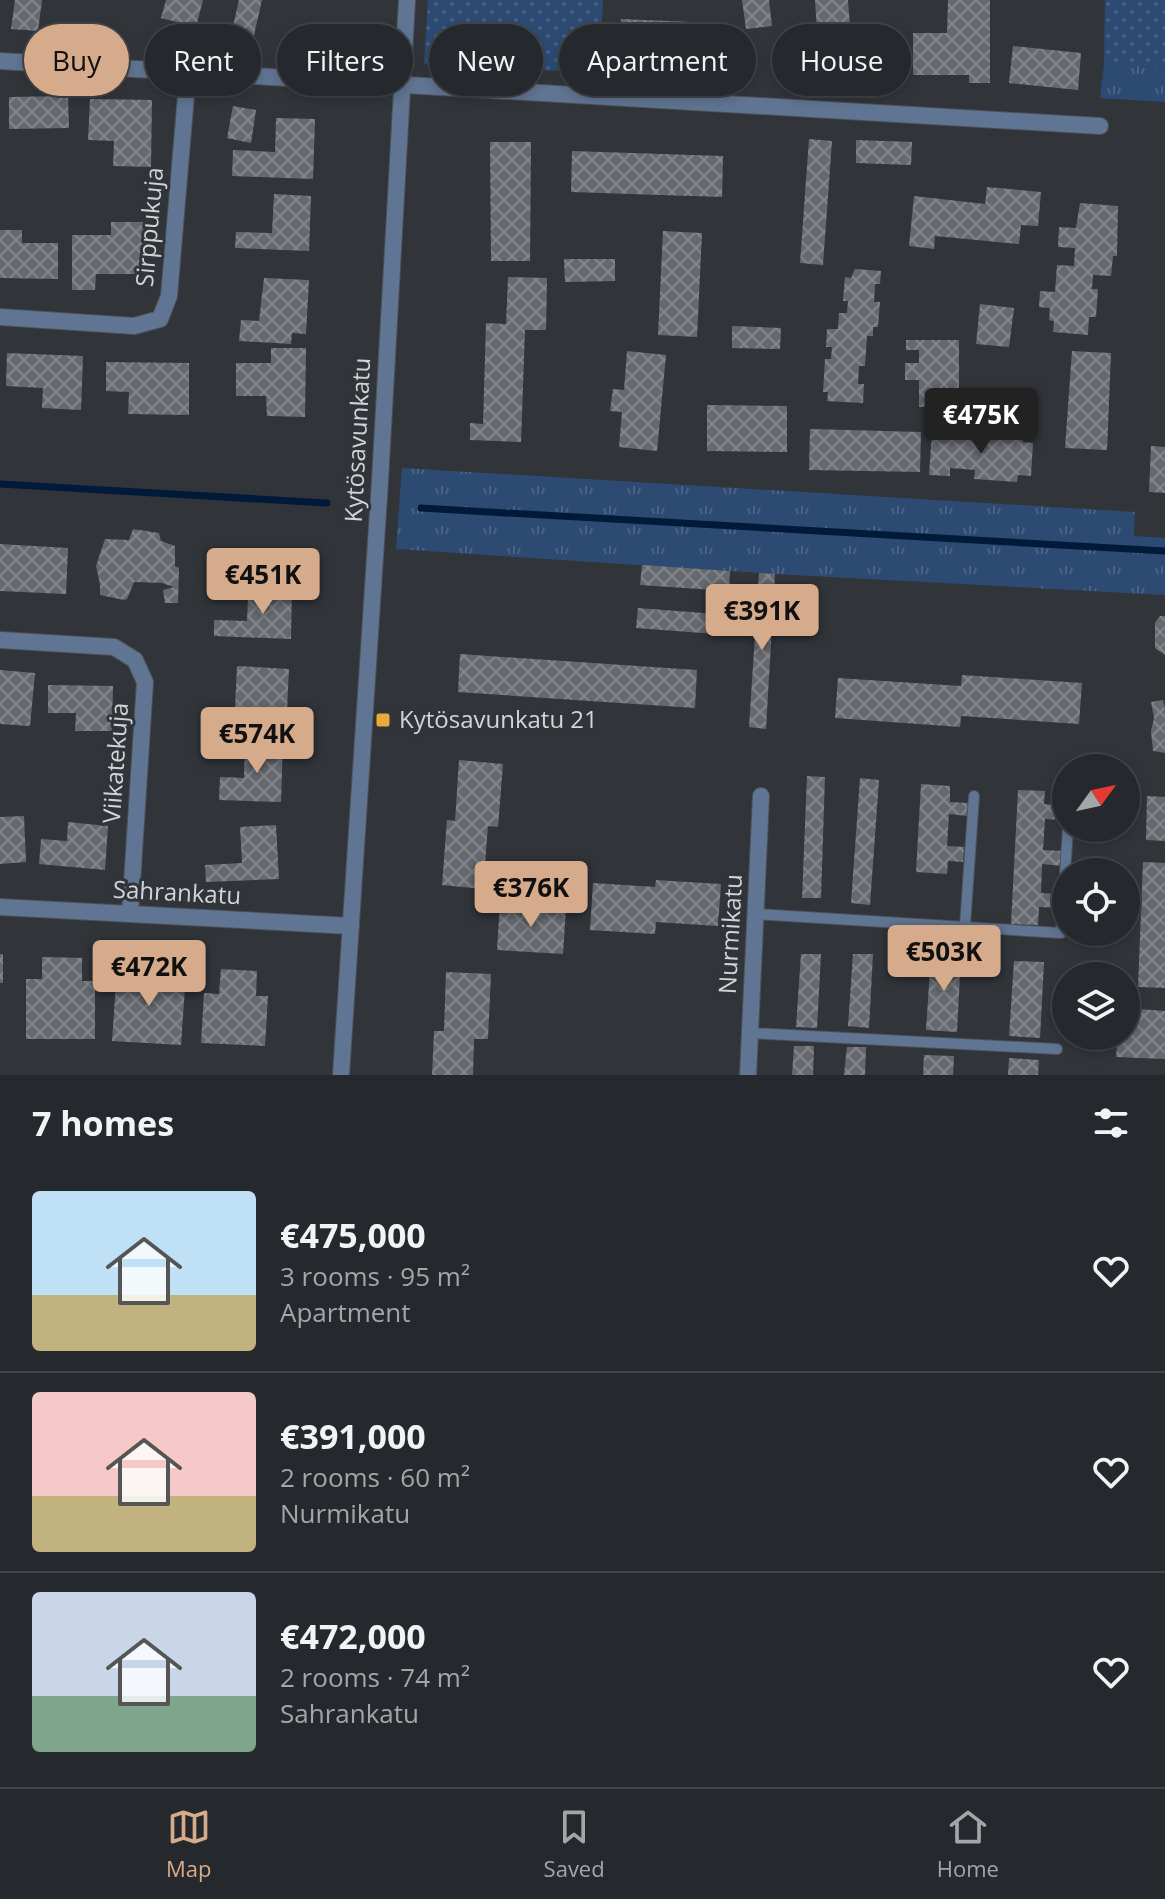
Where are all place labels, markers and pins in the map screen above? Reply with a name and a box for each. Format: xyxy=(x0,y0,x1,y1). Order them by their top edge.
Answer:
pin: €475K xyxy=(925,388,1037,456)
pin: €451K xyxy=(207,548,319,616)
pin: €391K xyxy=(706,584,818,652)
place label: Kytösavunkatu 21 xyxy=(399,702,598,735)
pin: €574K xyxy=(201,707,313,775)
marker: Kytösavunkatu 21 xyxy=(374,711,392,729)
pin: €376K xyxy=(475,861,587,929)
pin: €503K xyxy=(888,925,1000,993)
pin: €472K xyxy=(93,940,205,1008)

